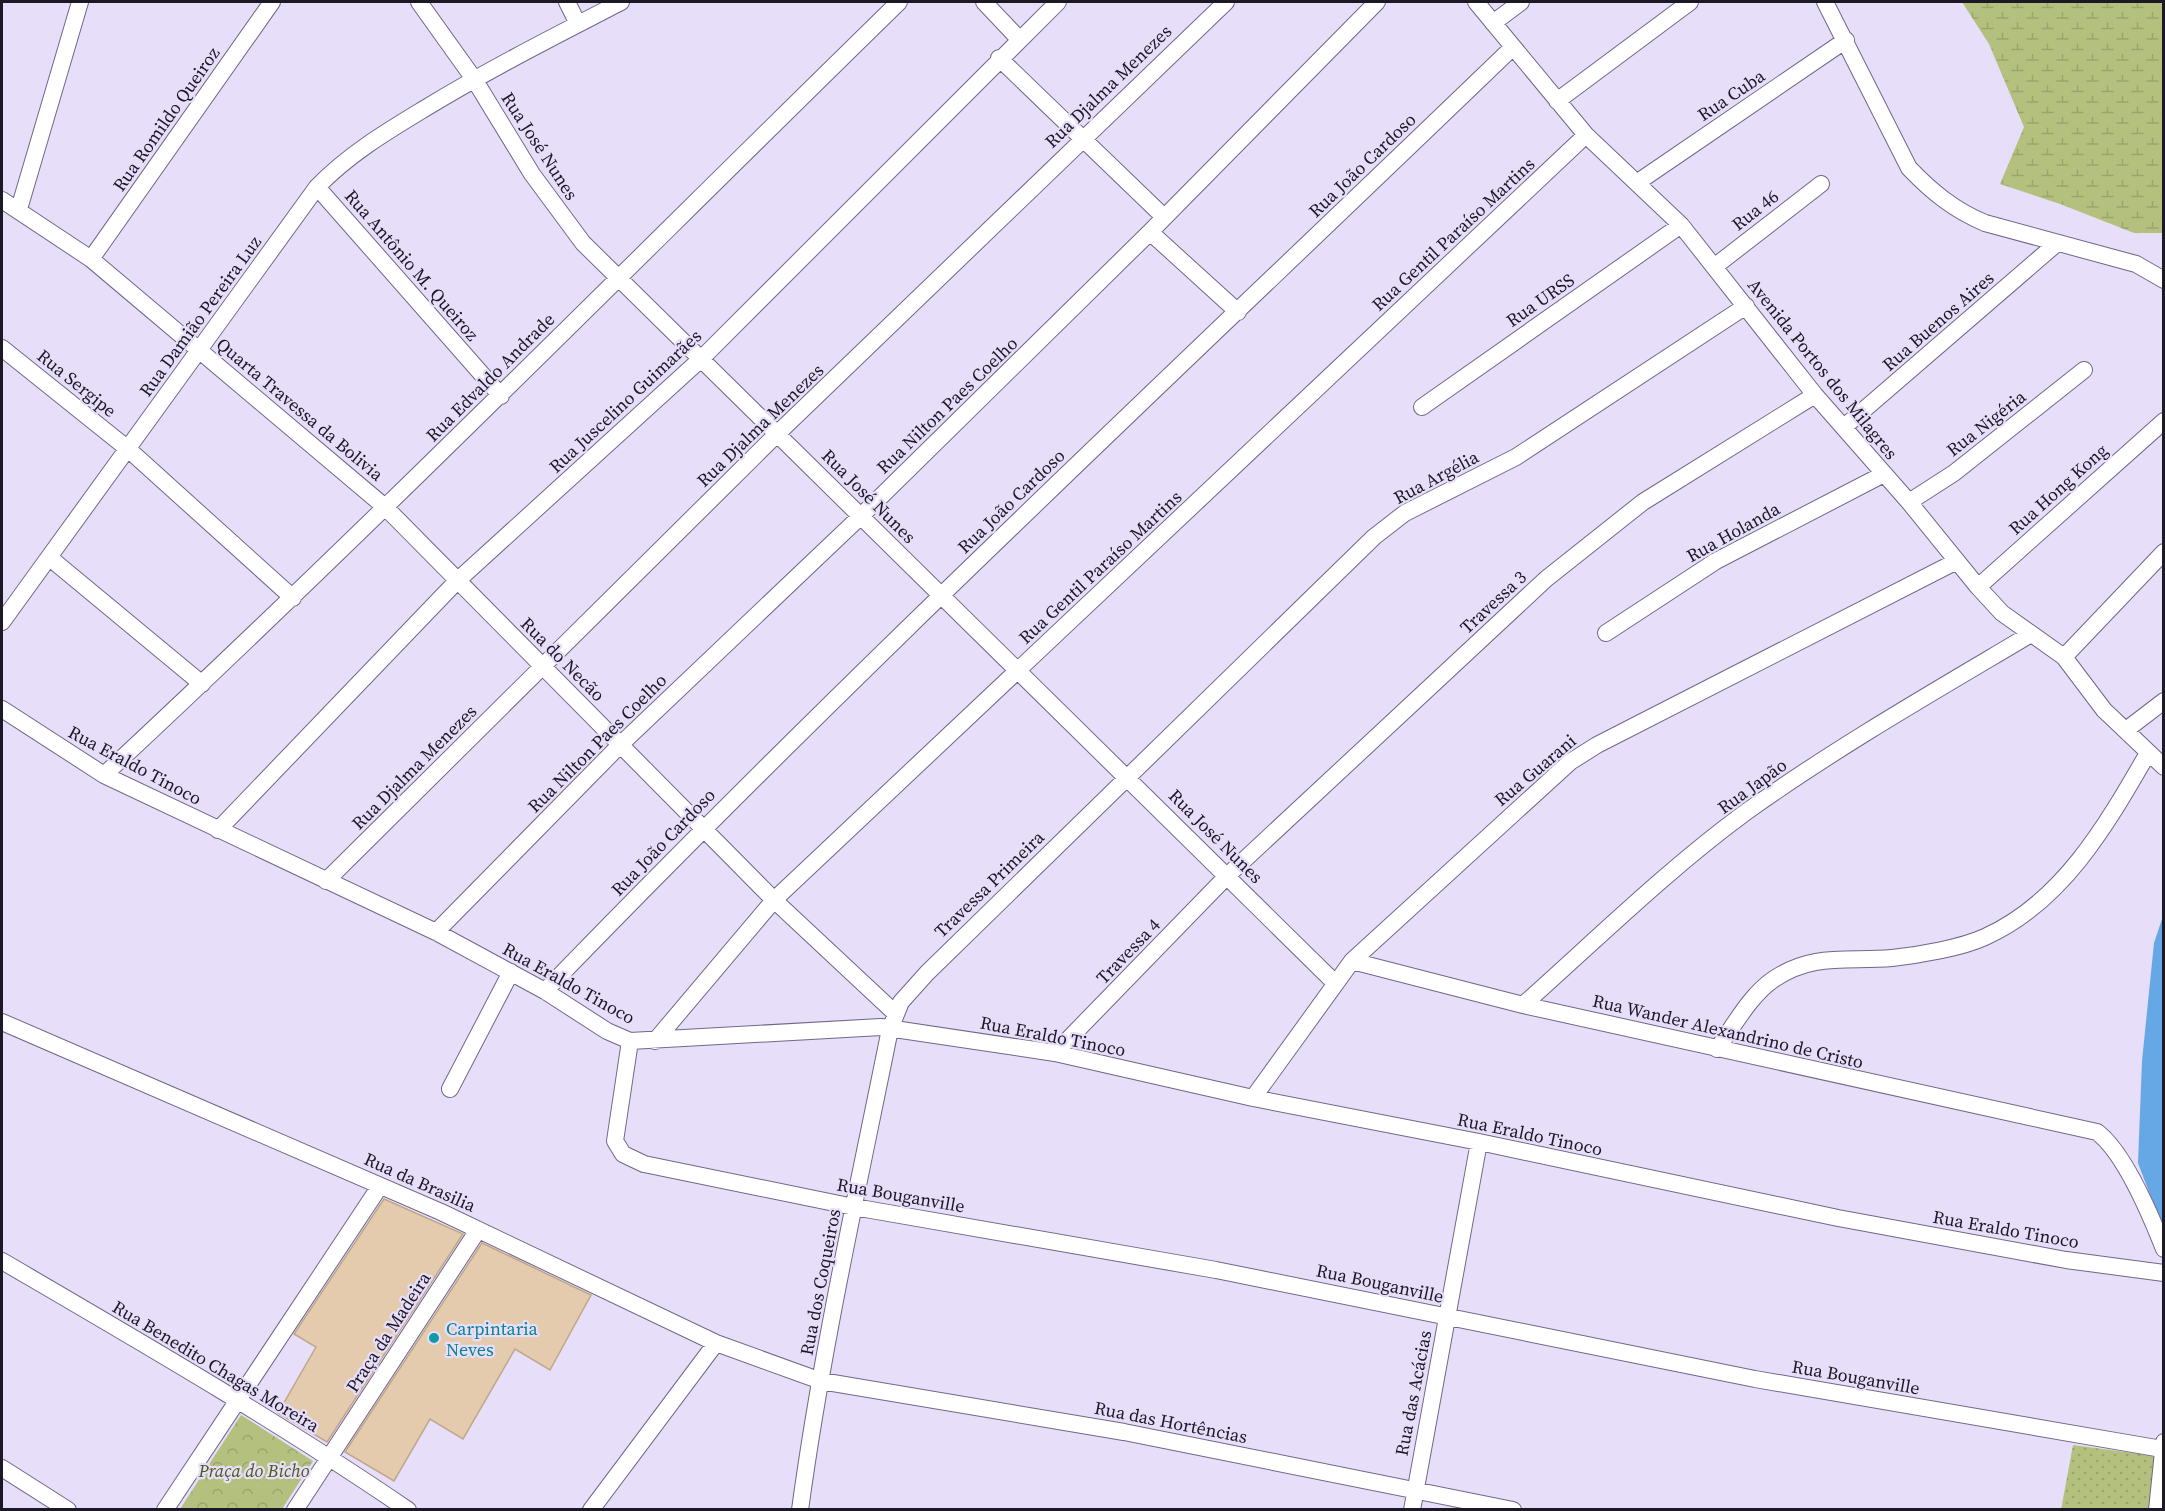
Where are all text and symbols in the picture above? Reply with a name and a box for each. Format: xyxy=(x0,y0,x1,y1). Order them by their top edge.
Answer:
street label: Rua Djalma Menezes xyxy=(1039,19,1177,153)
street label: Rua Romildo Queiroz xyxy=(107,42,225,196)
street label: Rua Cuba xyxy=(1692,63,1770,127)
street label: Rua José Nunes xyxy=(496,87,584,205)
street label: Rua João Cardoso xyxy=(1303,107,1421,223)
street label: Rua Gentil Paraíso Martins xyxy=(1366,152,1540,316)
street label: Rua Antônio M. Queiroz xyxy=(339,184,485,346)
street label: Rua 46 xyxy=(1726,184,1784,236)
street label: Rua Damião Pereira Luz xyxy=(133,230,267,402)
street label: Rua Buenos Aires xyxy=(1877,265,1999,376)
street label: Rua URSS xyxy=(1501,267,1579,333)
street label: Avenida Portos dos Milagres xyxy=(1742,273,1904,465)
street label: Rua Edvaldo Andrade xyxy=(420,307,560,447)
street label: Rua Juscelino Guimarães xyxy=(543,323,707,478)
street label: Rua Nilton Paes Coelho xyxy=(871,331,1023,479)
street label: Quarta Travessa da Bolivia xyxy=(211,332,389,487)
street label: Rua Sergipe xyxy=(32,343,122,423)
street label: Rua Djalma Menezes xyxy=(691,358,829,492)
street label: Rua Nigéria xyxy=(1941,384,2032,462)
street label: Rua Hong Kong xyxy=(2003,438,2113,540)
street label: Rua José Nunes xyxy=(816,443,922,549)
street label: Rua João Cardoso xyxy=(952,443,1070,559)
street label: Rua Argélia xyxy=(1389,444,1484,510)
street label: Rua Gentil Paraíso Martins xyxy=(1013,485,1187,649)
street label: Rua Holanda xyxy=(1682,496,1785,568)
street label: Travessa 3 xyxy=(1454,565,1532,639)
street label: Rua do Necão xyxy=(515,611,611,707)
street label: Rua Nilton Paes Coelho xyxy=(522,668,672,818)
street label: Rua Djalma Menezes xyxy=(346,699,482,835)
street label: Rua Eraldo Tinoco xyxy=(64,719,206,811)
street label: Rua Guarani xyxy=(1489,728,1581,812)
street label: Rua Japão xyxy=(1712,752,1792,820)
street label: Rua João Cardoso xyxy=(605,783,721,901)
street label: Rua José Nunes xyxy=(1163,783,1269,889)
street label: Travessa Primeira xyxy=(928,824,1050,943)
street label: Travessa 4 xyxy=(1090,913,1166,989)
street label: Rua Eraldo Tinoco xyxy=(498,936,640,1030)
street label: Rua Wander Alexandrino de Cristo xyxy=(1590,988,1866,1074)
street label: Rua Eraldo Tinoco xyxy=(978,1010,1128,1062)
street label: Rua Eraldo Tinoco xyxy=(1455,1106,1605,1162)
street label: Rua da Brasilia xyxy=(360,1146,481,1218)
street label: Rua Bouganville xyxy=(835,1171,967,1219)
street label: Rua Eraldo Tinoco xyxy=(1931,1204,2081,1254)
street label: Rua dos Coqueiros xyxy=(794,1206,846,1357)
street label: Rua Bouganville xyxy=(1314,1257,1446,1309)
street label: Praça da Madeira xyxy=(340,1266,437,1397)
street label: Rua Benedito Chagas Moreira xyxy=(108,1294,325,1438)
place label: Carpintaria Neves xyxy=(446,1316,539,1362)
street label: Rua das Acácias xyxy=(1389,1328,1437,1458)
marker: Carpintaria Neves xyxy=(427,1331,441,1345)
street label: Rua Bouganville xyxy=(1790,1353,1922,1401)
street label: Rua das Hortências xyxy=(1092,1395,1250,1449)
park label: Praça do Bicho xyxy=(197,1458,310,1483)

